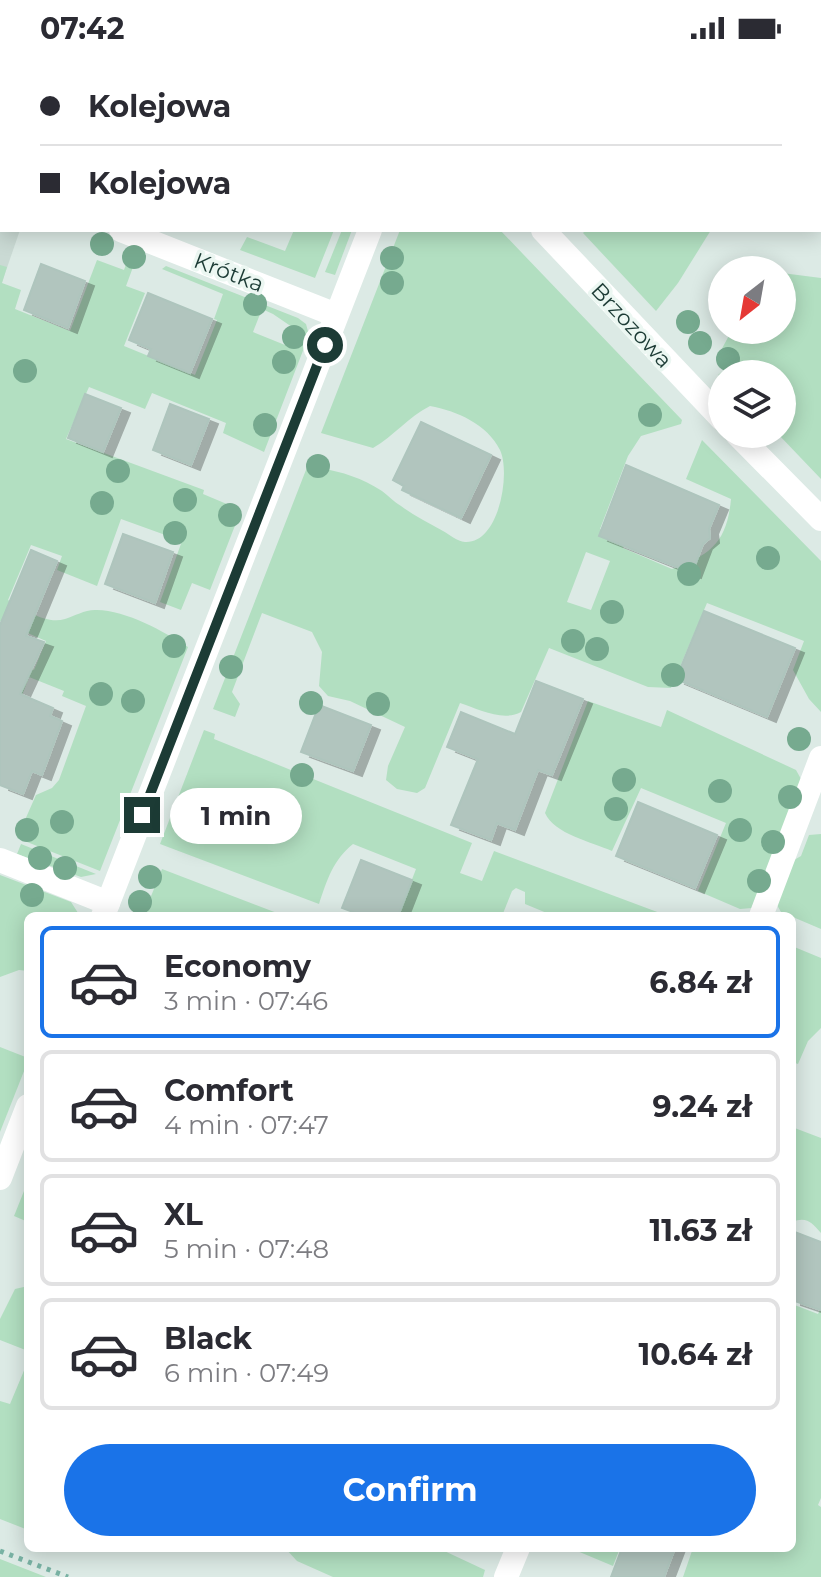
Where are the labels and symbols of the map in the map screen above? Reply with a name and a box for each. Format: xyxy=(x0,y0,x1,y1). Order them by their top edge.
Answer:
street label: Krótka xyxy=(190,247,268,298)
north arrow xyxy=(708,256,796,344)
street label: Brzozowa xyxy=(585,277,678,373)
route start xyxy=(307,327,343,363)
callout: 1 min xyxy=(170,787,302,843)
route end xyxy=(124,797,160,833)

